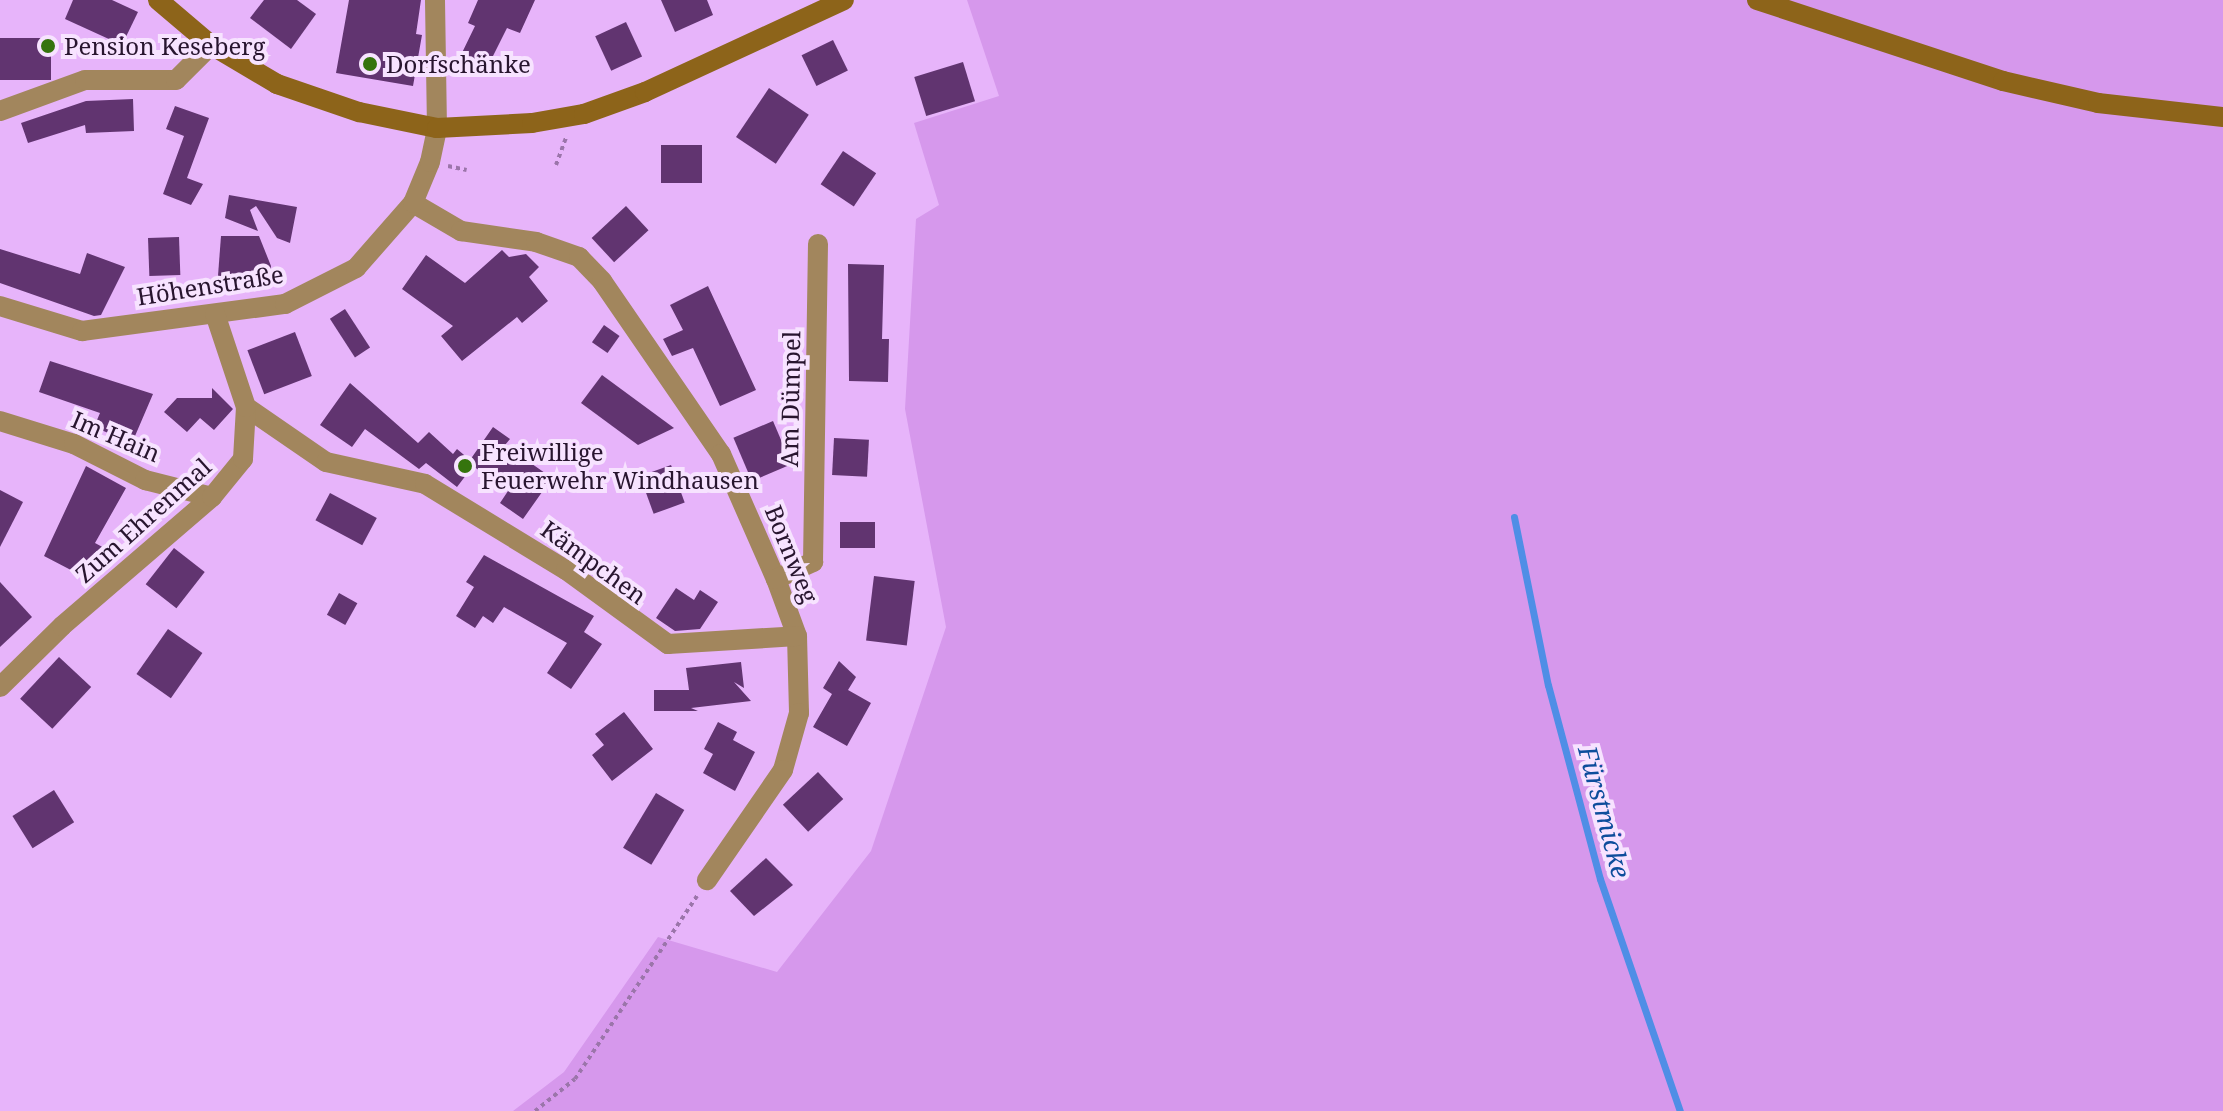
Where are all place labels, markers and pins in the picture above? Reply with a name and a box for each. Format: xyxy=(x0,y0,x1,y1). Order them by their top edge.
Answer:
place label: Pension Keseberg xyxy=(64,32,266,60)
marker: Pension Keseberg xyxy=(39,37,57,55)
place label: Dorfschänke xyxy=(386,50,531,78)
marker: Dorfschänke xyxy=(361,55,379,73)
place label: Freiwillige Feuerwehr Windhausen xyxy=(481,438,759,494)
marker: Freiwillige Feuerwehr Windhausen xyxy=(456,457,474,475)

